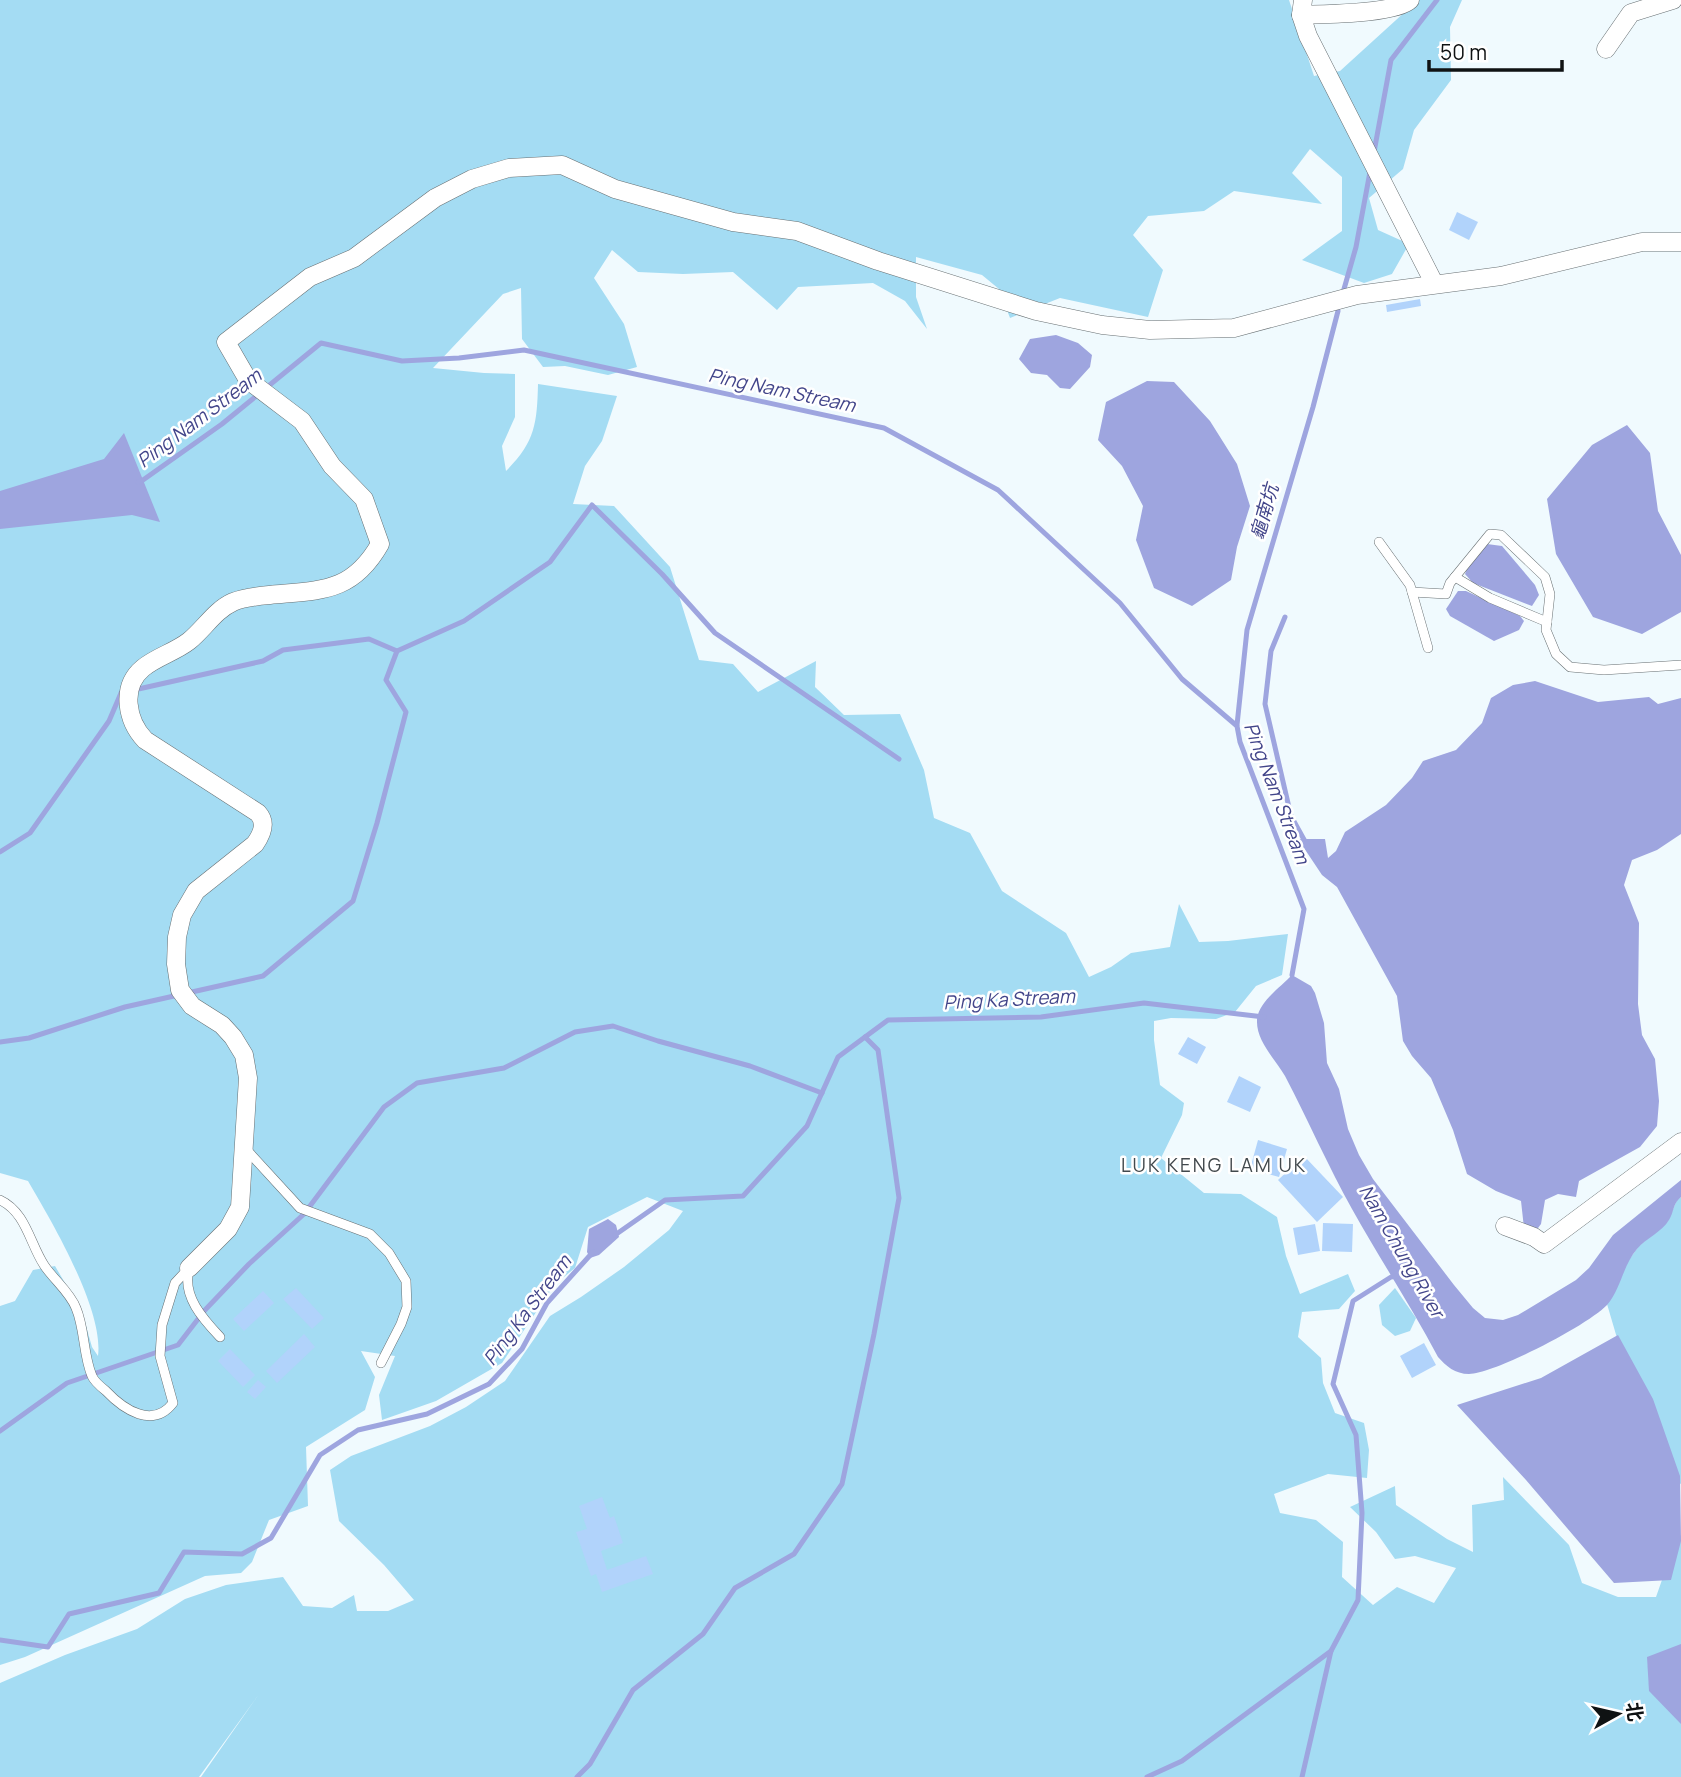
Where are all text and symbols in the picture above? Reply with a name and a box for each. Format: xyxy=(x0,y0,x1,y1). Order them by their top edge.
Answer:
scale bar xyxy=(1429,28,1562,72)
text: 50 m xyxy=(1440,38,1487,66)
water label: Ping Nam Stream xyxy=(132,362,268,473)
water label: Ping Nam Stream xyxy=(706,362,860,419)
water label: 龜南坑 xyxy=(1244,478,1285,543)
water label: Ping Nam Stream xyxy=(1238,719,1317,869)
water label: Ping Ka Stream xyxy=(943,982,1077,1015)
district label: LUK KENG LAM UK xyxy=(1121,1152,1307,1178)
water label: Nam Chung River xyxy=(1353,1180,1452,1324)
water label: Ping Ka Stream xyxy=(477,1248,578,1370)
north arrow xyxy=(1583,1679,1653,1749)
text: 北 xyxy=(1621,1700,1649,1723)

